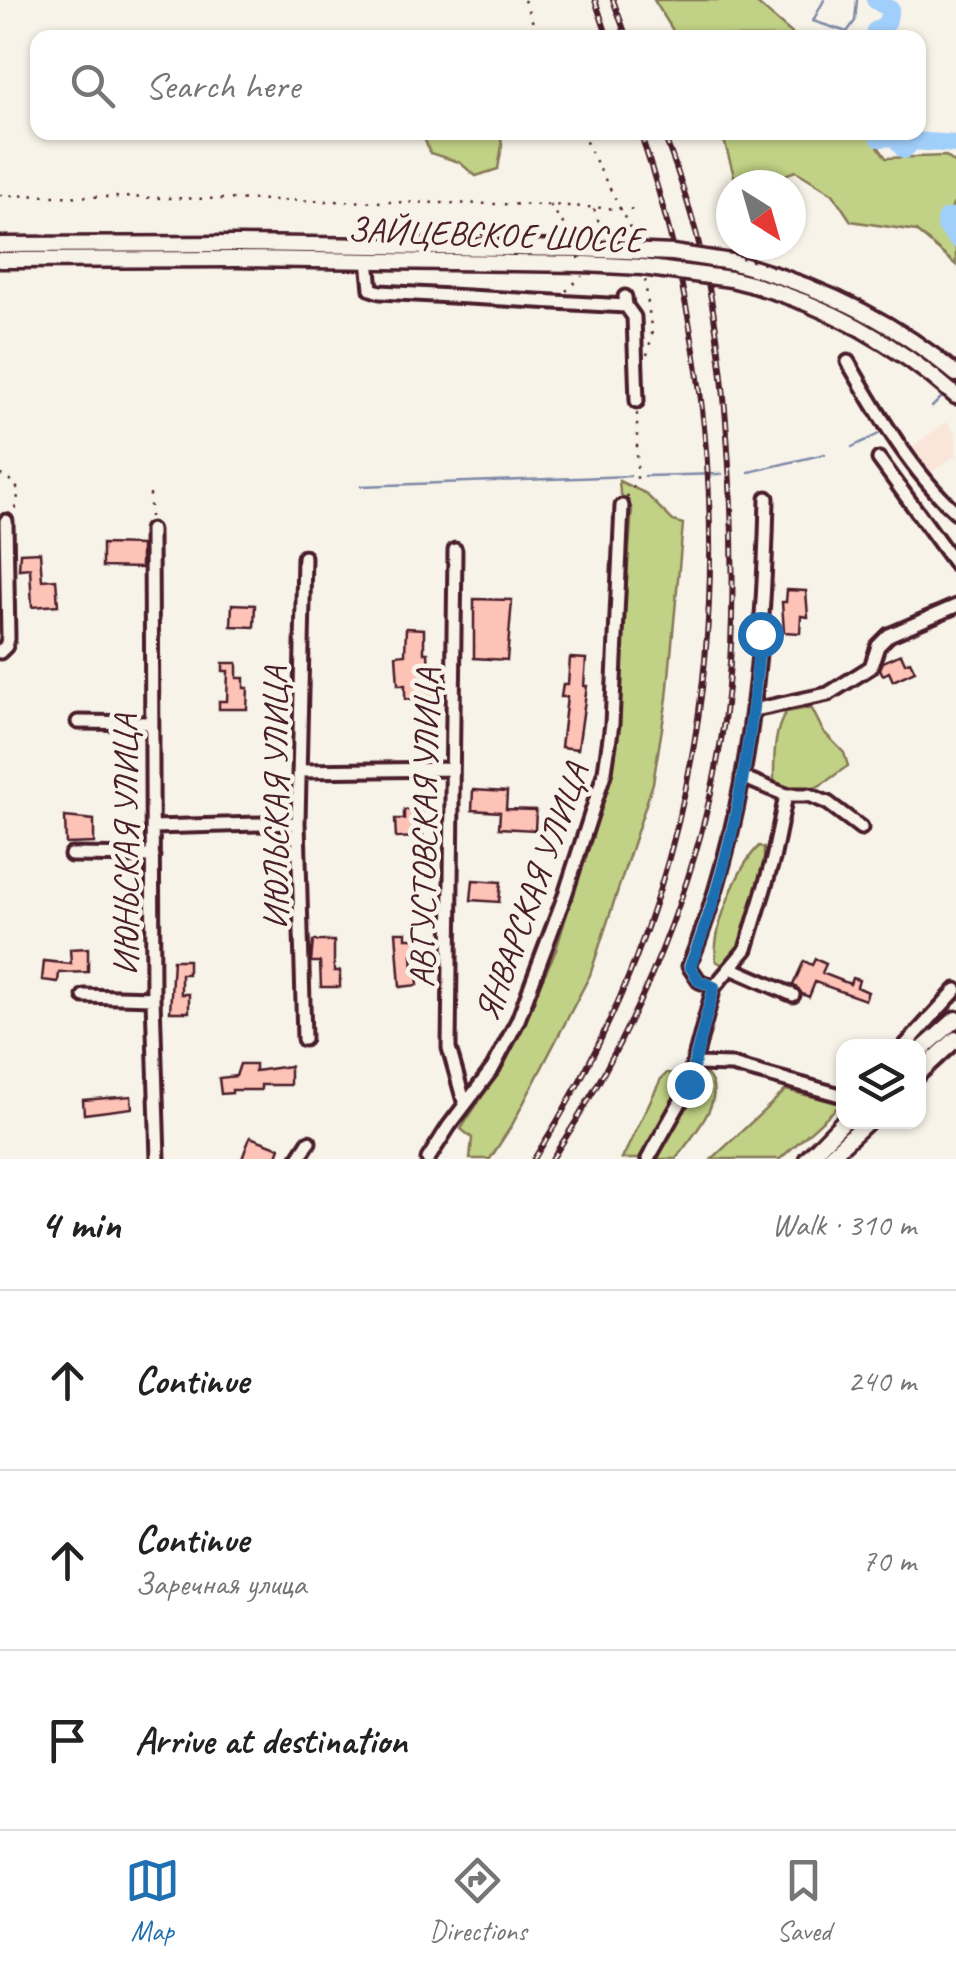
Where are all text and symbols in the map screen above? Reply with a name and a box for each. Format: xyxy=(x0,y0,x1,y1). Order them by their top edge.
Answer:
search box xyxy=(30,30,926,140)
icon: search xyxy=(65,58,120,113)
text: Search here xyxy=(145,62,300,109)
north arrow xyxy=(716,170,806,260)
street label: ЗАЙЦЕВСКОЕ ШОССЕ xyxy=(347,207,648,262)
route start xyxy=(738,612,784,658)
street label: ИЮЛЬСКАЯ УЛИЦА xyxy=(253,665,298,929)
street label: АВГУСТОВСКАЯ УЛИЦА xyxy=(399,667,450,988)
street label: ИЮНЬСКАЯ УЛИЦА xyxy=(103,713,148,975)
street label: ЯНВАРСКАЯ УЛИЦА xyxy=(464,756,599,1027)
map controls xyxy=(836,1039,926,1129)
button: layers xyxy=(836,1039,926,1129)
route end xyxy=(667,1062,713,1108)
text: 4 min xyxy=(40,1198,120,1251)
text: Walk · 310 m xyxy=(772,1204,916,1245)
icon: ahead xyxy=(40,1353,95,1408)
text: Continue xyxy=(135,1357,249,1404)
text: 240 m xyxy=(847,1360,916,1401)
text: Continue xyxy=(135,1516,249,1563)
icon: ahead xyxy=(40,1533,95,1588)
text: 70 m xyxy=(862,1540,916,1581)
text: Заречная улица xyxy=(135,1563,306,1604)
icon: arrive xyxy=(40,1713,95,1768)
text: Arrive at destination xyxy=(135,1717,407,1764)
tab: Map xyxy=(125,1853,180,1948)
tab: Directions xyxy=(429,1853,527,1948)
tab: Saved xyxy=(776,1853,831,1948)

